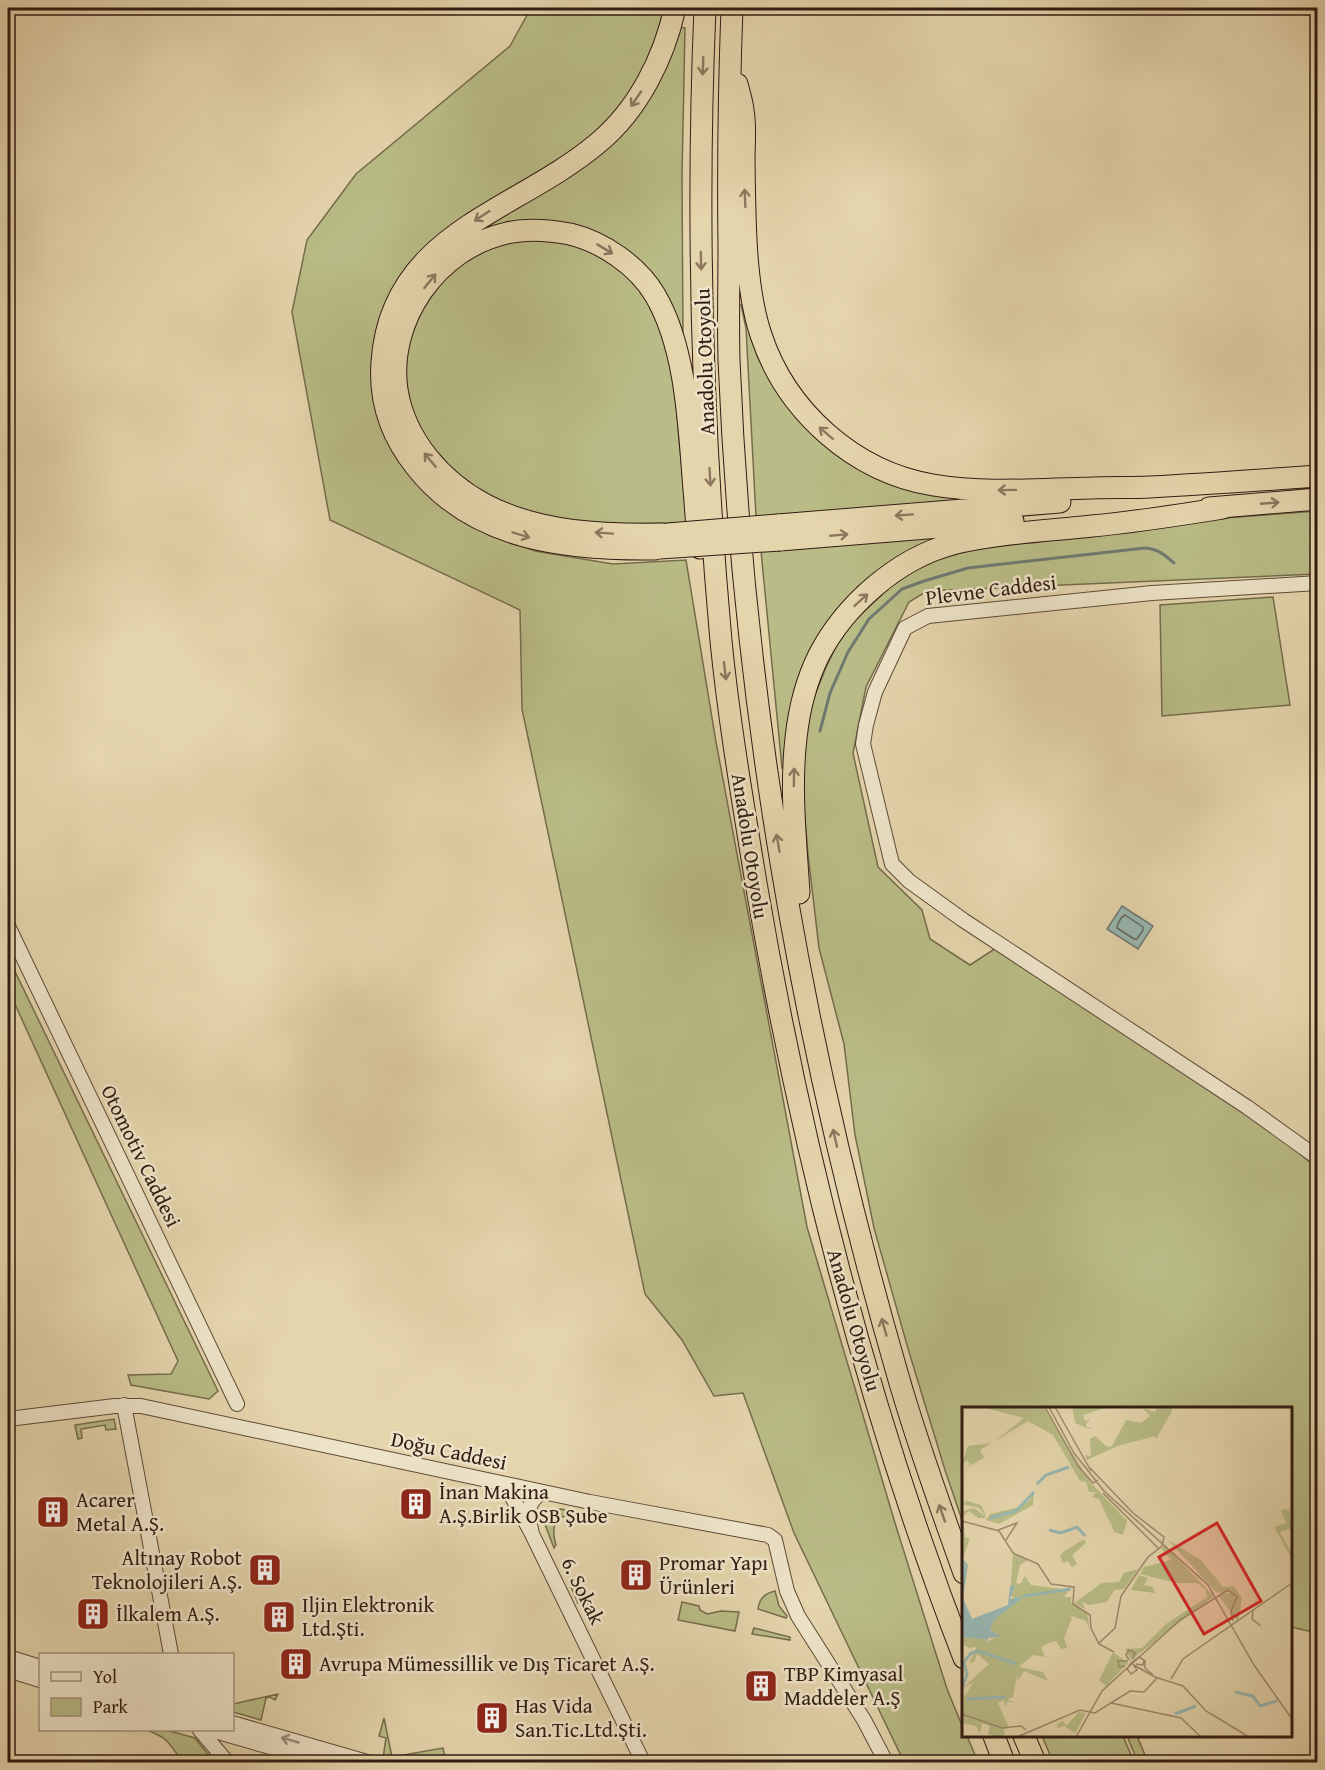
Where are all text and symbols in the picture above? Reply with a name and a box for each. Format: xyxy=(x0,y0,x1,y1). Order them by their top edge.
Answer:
one-way arrow xyxy=(697,55,709,75)
one-way arrow xyxy=(630,91,642,107)
one-way arrow xyxy=(739,188,751,208)
one-way arrow xyxy=(475,210,491,222)
one-way arrow xyxy=(596,243,613,255)
one-way arrow xyxy=(695,250,707,270)
one-way arrow xyxy=(423,273,436,289)
street label: Anadolu Otoyolu xyxy=(686,287,723,436)
one-way arrow xyxy=(819,426,834,440)
one-way arrow xyxy=(423,453,437,468)
one-way arrow xyxy=(704,466,715,486)
one-way arrow xyxy=(998,485,1018,496)
one-way arrow xyxy=(1260,498,1280,509)
one-way arrow xyxy=(894,510,914,521)
one-way arrow xyxy=(595,528,615,539)
one-way arrow xyxy=(511,530,530,541)
one-way arrow xyxy=(828,530,848,541)
street label: Plevne Caddesi xyxy=(924,566,1058,613)
one-way arrow xyxy=(853,593,868,607)
one-way arrow xyxy=(719,661,730,680)
one-way arrow xyxy=(788,767,800,787)
street label: Anadolu Otoyolu xyxy=(724,771,777,922)
one-way arrow xyxy=(772,834,783,854)
street label: Otomotiv Caddesi xyxy=(94,1079,189,1232)
one-way arrow xyxy=(829,1129,840,1148)
street label: Anadolu Otoyolu xyxy=(819,1245,890,1395)
one-way arrow xyxy=(878,1317,889,1336)
inset map xyxy=(962,1407,1292,1737)
street label: Doğu Caddesi xyxy=(388,1423,510,1478)
place label: İnan Makina A.Ş.Birlik OSB Şube xyxy=(439,1476,608,1531)
place label: Acarer Metal A.Ş. xyxy=(76,1484,164,1539)
building icon: İnan Makina A.Ş.Birlik OSB Şube xyxy=(398,1486,434,1522)
building icon: Acarer Metal A.Ş. xyxy=(35,1494,71,1530)
one-way arrow xyxy=(936,1504,947,1523)
place label: Altınay Robot Teknolojileri A.Ş. xyxy=(92,1542,243,1597)
place label: Promar Yapı Ürünleri xyxy=(659,1547,768,1602)
building icon: Altınay Robot Teknolojileri A.Ş. xyxy=(247,1552,283,1588)
street label: 6. Sokak xyxy=(554,1552,613,1630)
building icon: Promar Yapı Ürünleri xyxy=(618,1557,654,1593)
place label: Iljin Elektronik Ltd.Şti. xyxy=(302,1589,434,1644)
building icon: İlkalem A.Ş. xyxy=(75,1596,111,1632)
place label: İlkalem A.Ş. xyxy=(116,1598,220,1629)
building icon: Iljin Elektronik Ltd.Şti. xyxy=(261,1599,297,1635)
building icon: Avrupa Mümessillik ve Dış Ticaret A.Ş. xyxy=(278,1646,314,1682)
place label: Avrupa Mümessillik ve Dış Ticaret A.Ş. xyxy=(319,1648,655,1679)
legend xyxy=(39,1653,234,1731)
place label: TBP Kimyasal Maddeler A.Ş xyxy=(784,1658,903,1713)
text: Yol xyxy=(93,1663,117,1690)
building icon: TBP Kimyasal Maddeler A.Ş xyxy=(743,1668,779,1704)
place label: Has Vida San.Tic.Ltd.Şti. xyxy=(515,1690,647,1745)
text: Park xyxy=(93,1693,129,1720)
building icon: Has Vida San.Tic.Ltd.Şti. xyxy=(474,1700,510,1736)
one-way arrow xyxy=(281,1734,300,1745)

